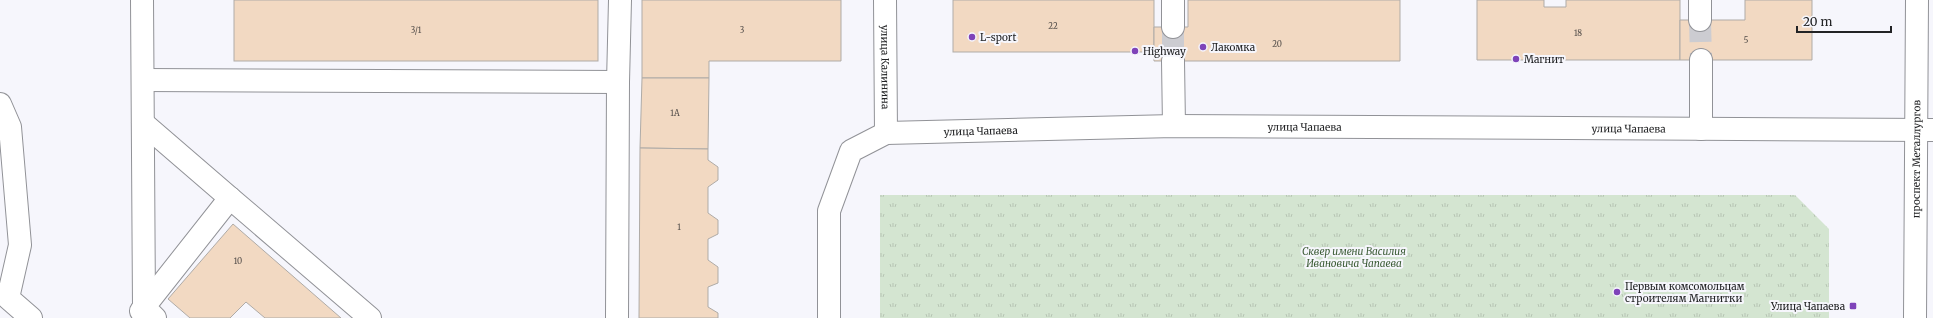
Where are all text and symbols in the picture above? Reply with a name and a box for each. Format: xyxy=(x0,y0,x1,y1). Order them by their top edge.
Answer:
scale bar xyxy=(1797,8,1891,34)
text: 20 m xyxy=(1803,14,1832,29)
house number: 22 xyxy=(1048,21,1058,31)
house number: 3/1 xyxy=(411,25,422,35)
house number: 3 xyxy=(740,25,745,35)
street label: улица Калинина xyxy=(878,25,892,110)
house number: 18 xyxy=(1574,28,1582,38)
place label: L-sport xyxy=(980,31,1016,44)
marker: L-sport xyxy=(967,32,977,42)
house number: 5 xyxy=(1744,35,1749,45)
house number: 20 xyxy=(1272,39,1282,49)
place label: Лакомка xyxy=(1211,41,1256,54)
marker: Лакомка xyxy=(1198,42,1208,52)
place label: Highway xyxy=(1143,45,1186,58)
marker: Highway xyxy=(1130,46,1140,56)
place label: Магнит xyxy=(1524,53,1564,66)
marker: Магнит xyxy=(1511,54,1521,64)
street label: проспект Металлургов xyxy=(1910,100,1923,218)
house number: 1А xyxy=(670,108,680,118)
street label: улица Чапаева xyxy=(1268,120,1342,134)
street label: улица Чапаева xyxy=(1591,122,1666,136)
street label: улица Чапаева xyxy=(943,124,1019,139)
house number: 1 xyxy=(677,222,681,232)
park label: Сквер имени Василия Ивановича Чапаева xyxy=(1302,245,1406,270)
house number: 10 xyxy=(234,256,242,266)
place label: Первым комсомольцам строителям Магнитки xyxy=(1625,280,1745,305)
marker: Первым комсомольцам строителям Магнитки xyxy=(1612,287,1622,297)
place label: Улица Чапаева xyxy=(1770,300,1846,313)
marker: Улица Чапаева xyxy=(1848,301,1858,311)

